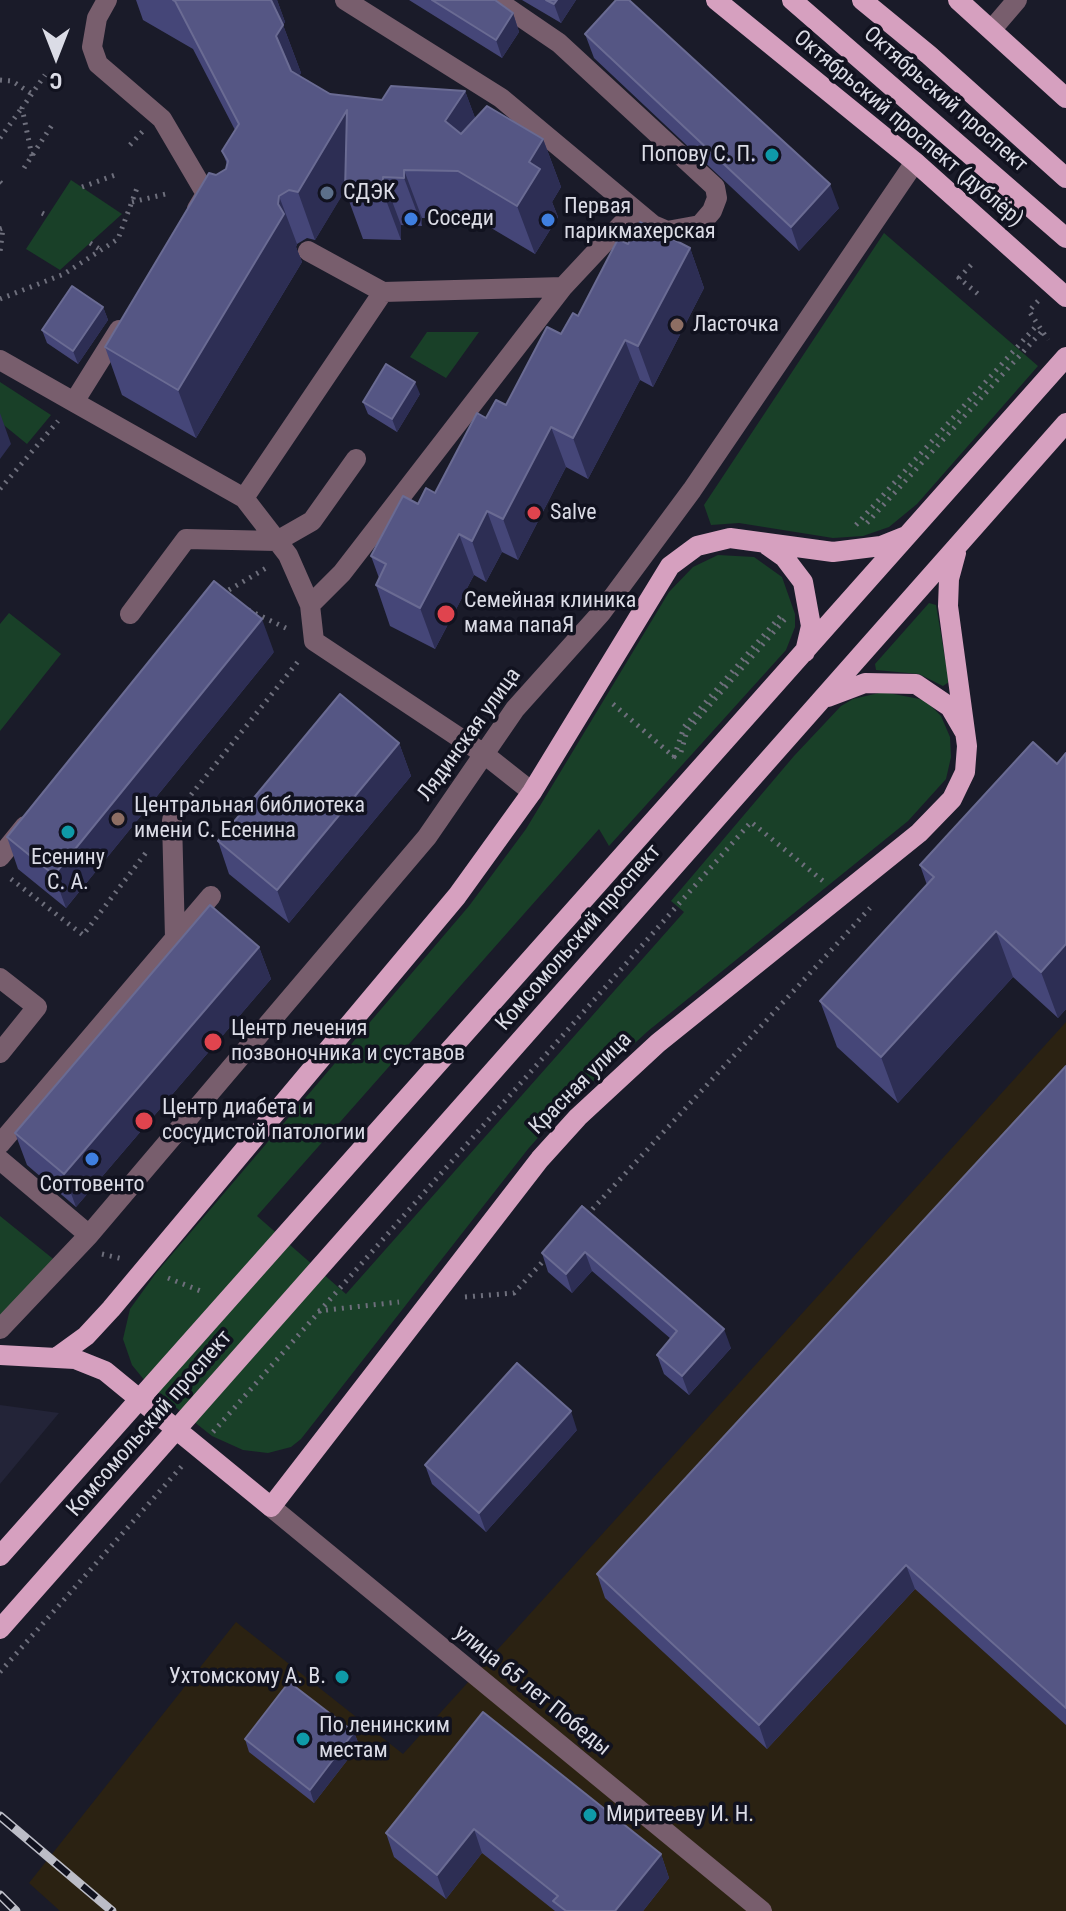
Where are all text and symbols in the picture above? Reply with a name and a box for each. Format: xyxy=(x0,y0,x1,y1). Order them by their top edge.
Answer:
north arrow xyxy=(16,16,96,96)
street label: Октябрьский проспект xyxy=(858,22,1032,178)
street label: Октябрьский проспект (дублёр) xyxy=(788,25,1028,233)
text: С xyxy=(50,68,62,93)
place label: Попову С. П. xyxy=(641,142,756,168)
marker: Попову С. П. xyxy=(763,146,781,164)
place label: СДЭК xyxy=(343,180,395,206)
marker: СДЭК xyxy=(318,184,336,202)
place label: Первая парикмахерская xyxy=(564,194,716,246)
place label: Соседи xyxy=(427,206,494,232)
marker: Соседи xyxy=(402,210,420,228)
marker: Первая парикмахерская xyxy=(539,211,557,229)
place label: Ласточка xyxy=(693,312,779,338)
marker: Ласточка xyxy=(668,316,686,334)
place label: Salve xyxy=(550,500,597,526)
marker: Salve xyxy=(525,504,543,522)
place label: Семейная клиника мама папаЯ xyxy=(464,588,636,640)
marker: Семейная клиника мама папаЯ xyxy=(435,603,457,625)
street label: Лядинская улица xyxy=(413,663,527,807)
place label: Центральная библиотека имени С. Есенина xyxy=(134,793,365,844)
marker: Центральная библиотека имени С. Есенина xyxy=(109,810,127,828)
marker: Есенину С. А. xyxy=(59,823,77,841)
street label: Комсомольский проспект xyxy=(491,839,667,1037)
place label: Есенину С. А. xyxy=(31,845,105,896)
place label: Центр лечения позвоночника и суставов xyxy=(231,1016,465,1068)
street label: Красная улица xyxy=(524,1027,638,1141)
marker: Центр лечения позвоночника и суставов xyxy=(202,1031,224,1053)
place label: Центр диабета и сосудистой патологии xyxy=(162,1095,365,1146)
marker: Центр диабета и сосудистой патологии xyxy=(133,1110,155,1132)
marker: Соттовенто xyxy=(83,1150,101,1168)
place label: Соттовенто xyxy=(39,1172,145,1198)
street label: Комсомольский проспект xyxy=(62,1325,238,1523)
street label: улица 65 лет Победы xyxy=(449,1620,615,1762)
place label: Ухтомскому А. В. xyxy=(169,1664,326,1690)
marker: Ухтомскому А. В. xyxy=(333,1668,351,1686)
place label: По ленинским местам xyxy=(319,1713,450,1764)
marker: По ленинским местам xyxy=(294,1730,312,1748)
place label: Миритееву И. Н. xyxy=(606,1802,754,1828)
marker: Миритееву И. Н. xyxy=(581,1806,599,1824)

